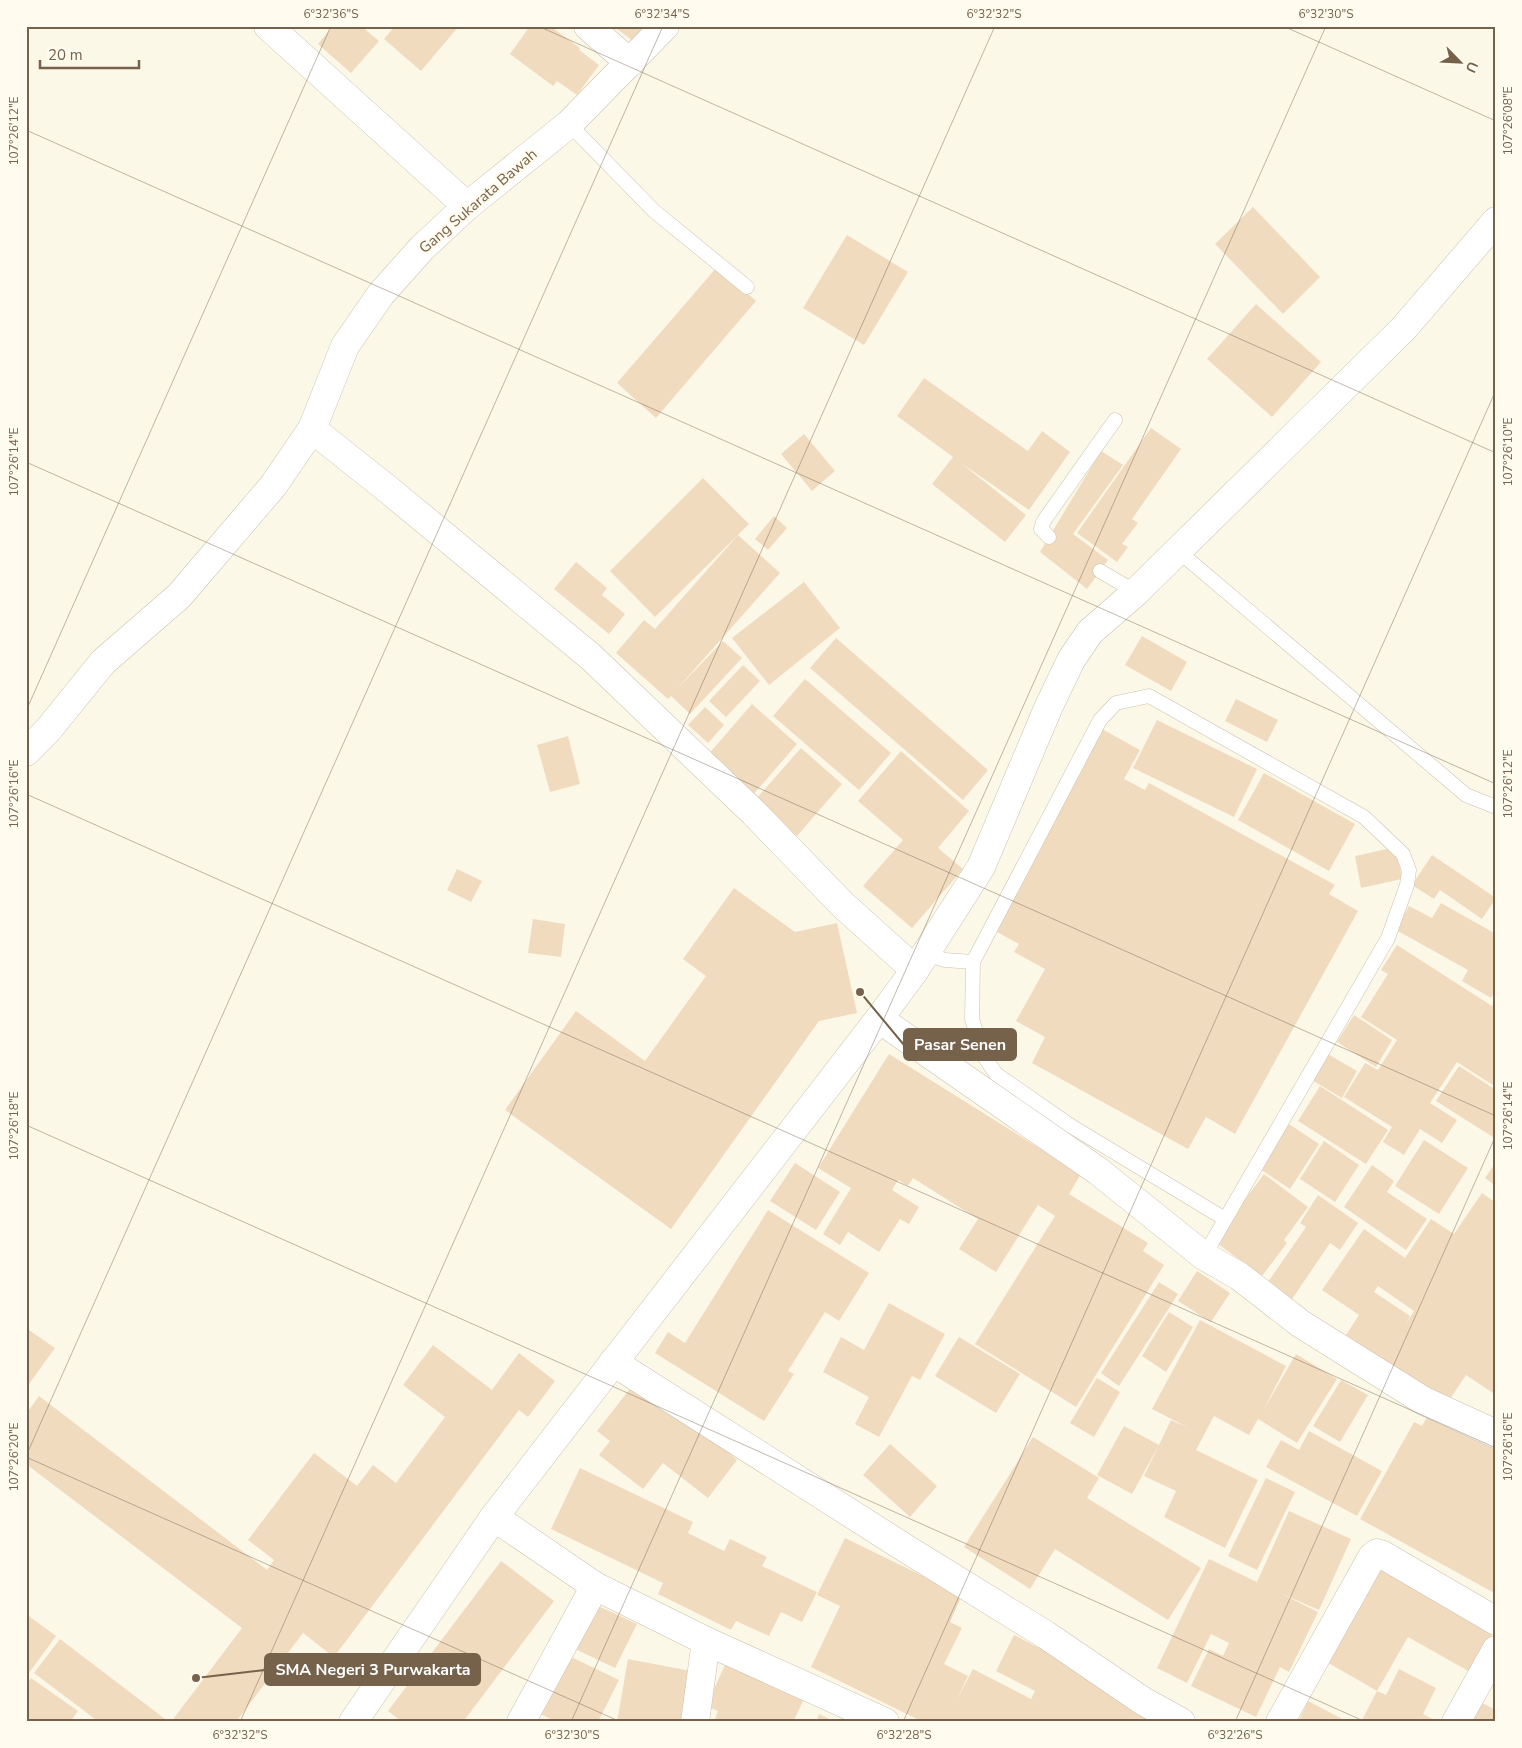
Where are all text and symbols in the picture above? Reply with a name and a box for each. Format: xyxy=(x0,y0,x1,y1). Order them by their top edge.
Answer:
text: 6°32'36"S xyxy=(303,6,359,22)
text: 6°32'34"S xyxy=(634,6,690,22)
text: 6°32'32"S xyxy=(966,6,1022,22)
text: 6°32'30"S xyxy=(1298,6,1354,22)
scale bar xyxy=(40,38,139,70)
north arrow xyxy=(1434,38,1484,88)
text: 20 m xyxy=(48,45,83,65)
text: U xyxy=(1461,58,1482,76)
text: 107°26'08"E xyxy=(1500,86,1516,156)
text: 107°26'12"E xyxy=(6,96,22,166)
street label: Gang Sukarata Bawah xyxy=(415,144,541,258)
text: 107°26'10"E xyxy=(1500,417,1516,487)
text: 107°26'14"E xyxy=(6,427,22,497)
text: 107°26'12"E xyxy=(1500,749,1516,819)
text: 107°26'16"E xyxy=(6,759,22,829)
callout: Pasar Senen xyxy=(904,1029,1016,1060)
text: Pasar Senen xyxy=(914,1034,1006,1056)
text: 107°26'14"E xyxy=(1500,1081,1516,1151)
text: 107°26'18"E xyxy=(6,1091,22,1161)
text: 107°26'16"E xyxy=(1500,1412,1516,1482)
text: 107°26'20"E xyxy=(6,1422,22,1492)
callout: SMA Negeri 3 Purwakarta xyxy=(265,1654,480,1685)
text: SMA Negeri 3 Purwakarta xyxy=(275,1659,471,1681)
text: 6°32'32"S xyxy=(212,1727,268,1743)
text: 6°32'30"S xyxy=(544,1727,600,1743)
text: 6°32'28"S xyxy=(876,1727,932,1743)
text: 6°32'26"S xyxy=(1207,1727,1263,1743)

